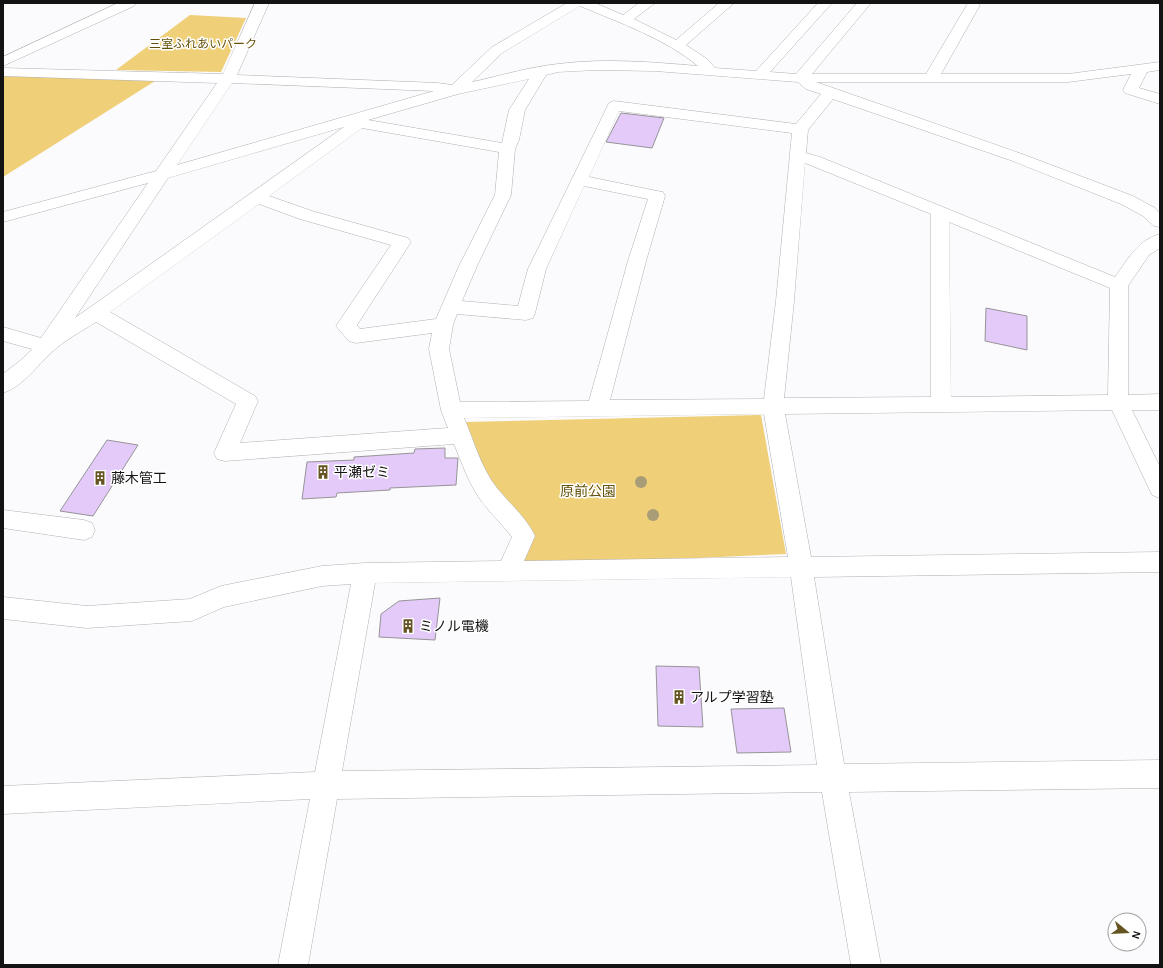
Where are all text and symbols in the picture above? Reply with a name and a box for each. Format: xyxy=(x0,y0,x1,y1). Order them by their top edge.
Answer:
park label: 三室ふれあいパーク xyxy=(149,37,257,50)
building icon: 平瀬ゼミ xyxy=(315,464,331,480)
place label: 平瀬ゼミ xyxy=(334,465,390,480)
building icon: 藤木管工 xyxy=(92,470,108,486)
place label: 藤木管工 xyxy=(111,471,167,486)
park label: 原前公園 xyxy=(560,483,616,499)
building icon: ミノル電機 xyxy=(400,618,416,634)
place label: ミノル電機 xyxy=(419,618,489,634)
building icon: アルプ学習塾 xyxy=(671,689,687,705)
place label: アルプ学習塾 xyxy=(690,690,774,705)
north arrow xyxy=(1107,912,1147,952)
text: N xyxy=(1130,930,1142,940)

